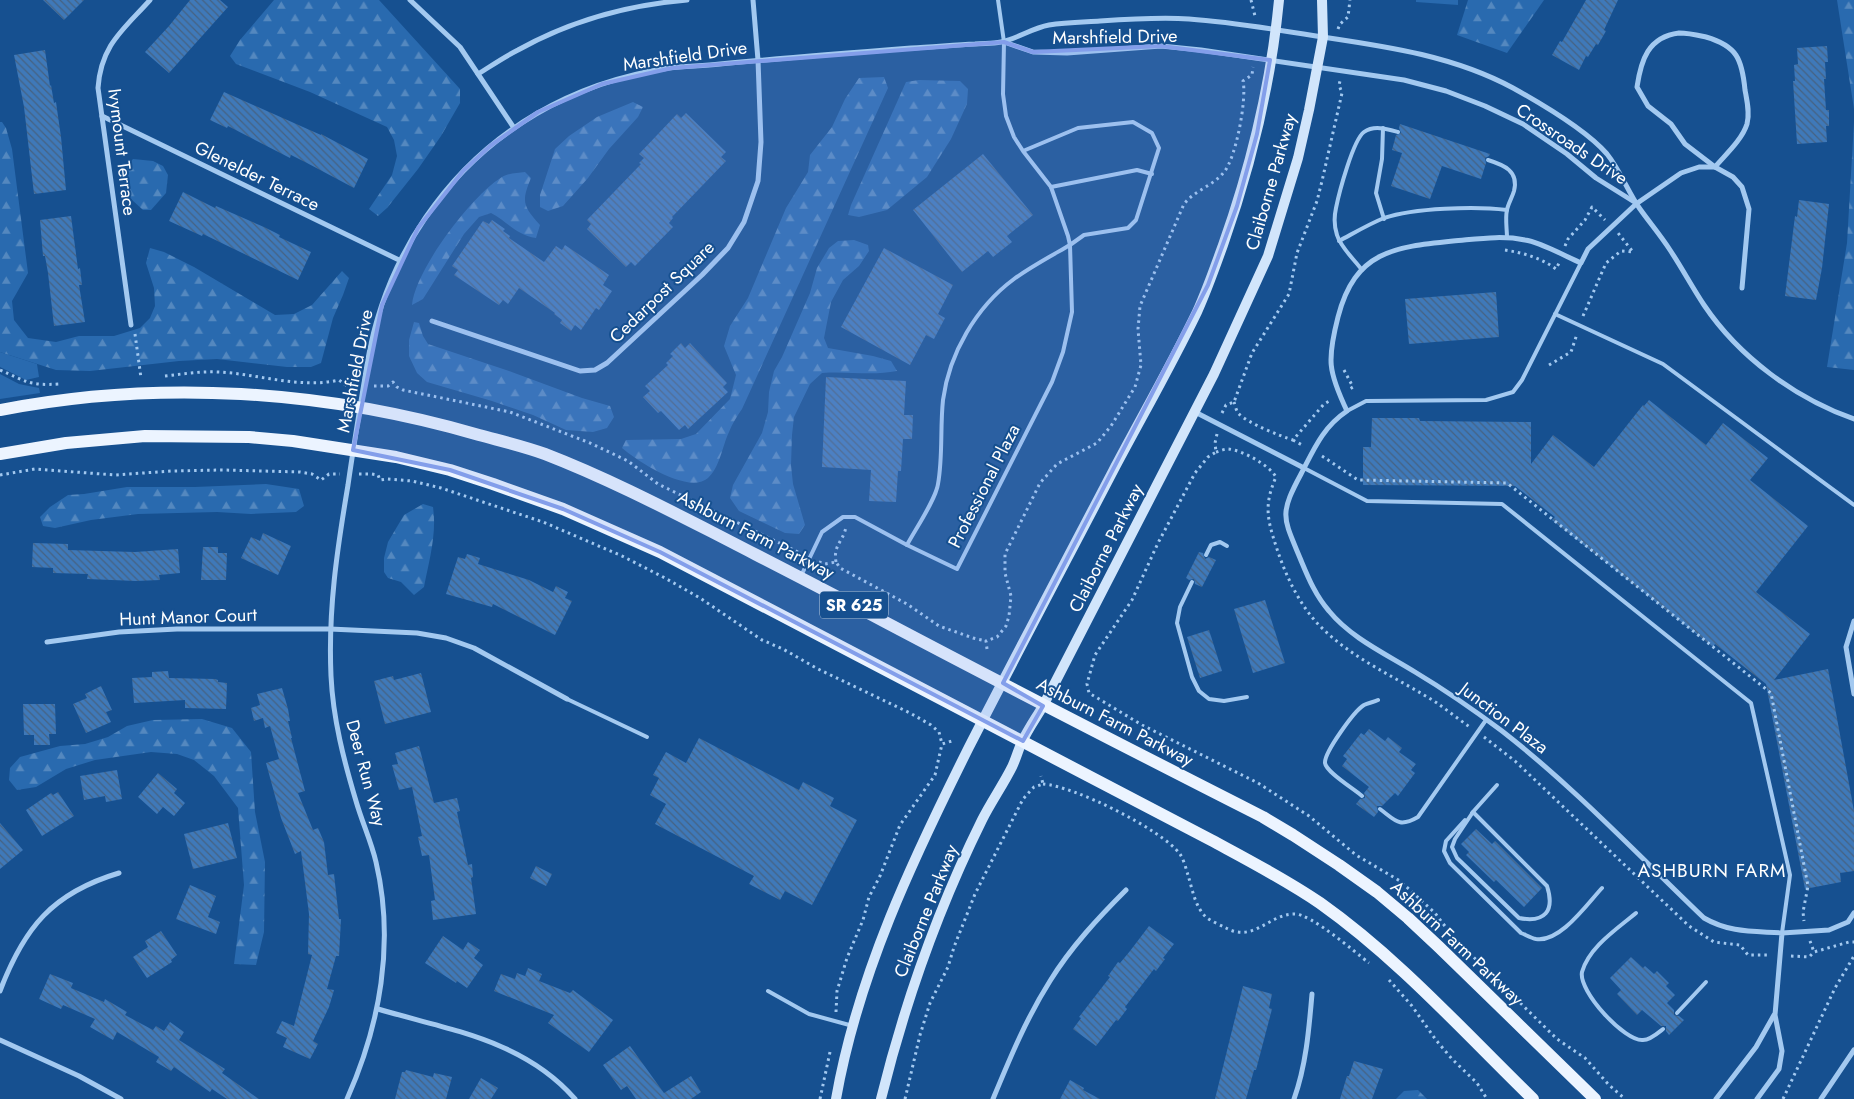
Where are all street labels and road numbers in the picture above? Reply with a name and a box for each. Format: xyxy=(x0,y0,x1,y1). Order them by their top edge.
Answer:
street label: Marshfield Drive xyxy=(1052,23,1178,51)
street label: Marshfield Drive xyxy=(621,34,749,78)
street label: Ivymount Terrace xyxy=(101,87,143,217)
street label: Crossroads Drive xyxy=(1511,97,1633,191)
street label: Claiborne Parkway xyxy=(1239,110,1303,253)
street label: Glenelder Terrace xyxy=(190,134,324,218)
street label: Cedarpost Square xyxy=(604,235,720,349)
street label: Marshfield Drive xyxy=(330,307,380,435)
street label: Professional Plaza xyxy=(942,420,1026,552)
street label: Claiborne Parkway xyxy=(1062,479,1150,617)
street label: Ashburn Farm Parkway xyxy=(673,484,839,586)
road number: SR 625 xyxy=(820,592,888,618)
street label: Hunt Manor Court xyxy=(119,602,258,632)
street label: Ashburn Farm Parkway xyxy=(1032,671,1198,773)
street label: Junction Plaza xyxy=(1453,675,1554,760)
street label: Deer Run Way xyxy=(339,717,393,829)
street label: Claiborne Parkway xyxy=(887,841,965,981)
street label: Ashburn Farm Parkway xyxy=(1385,874,1529,1012)

